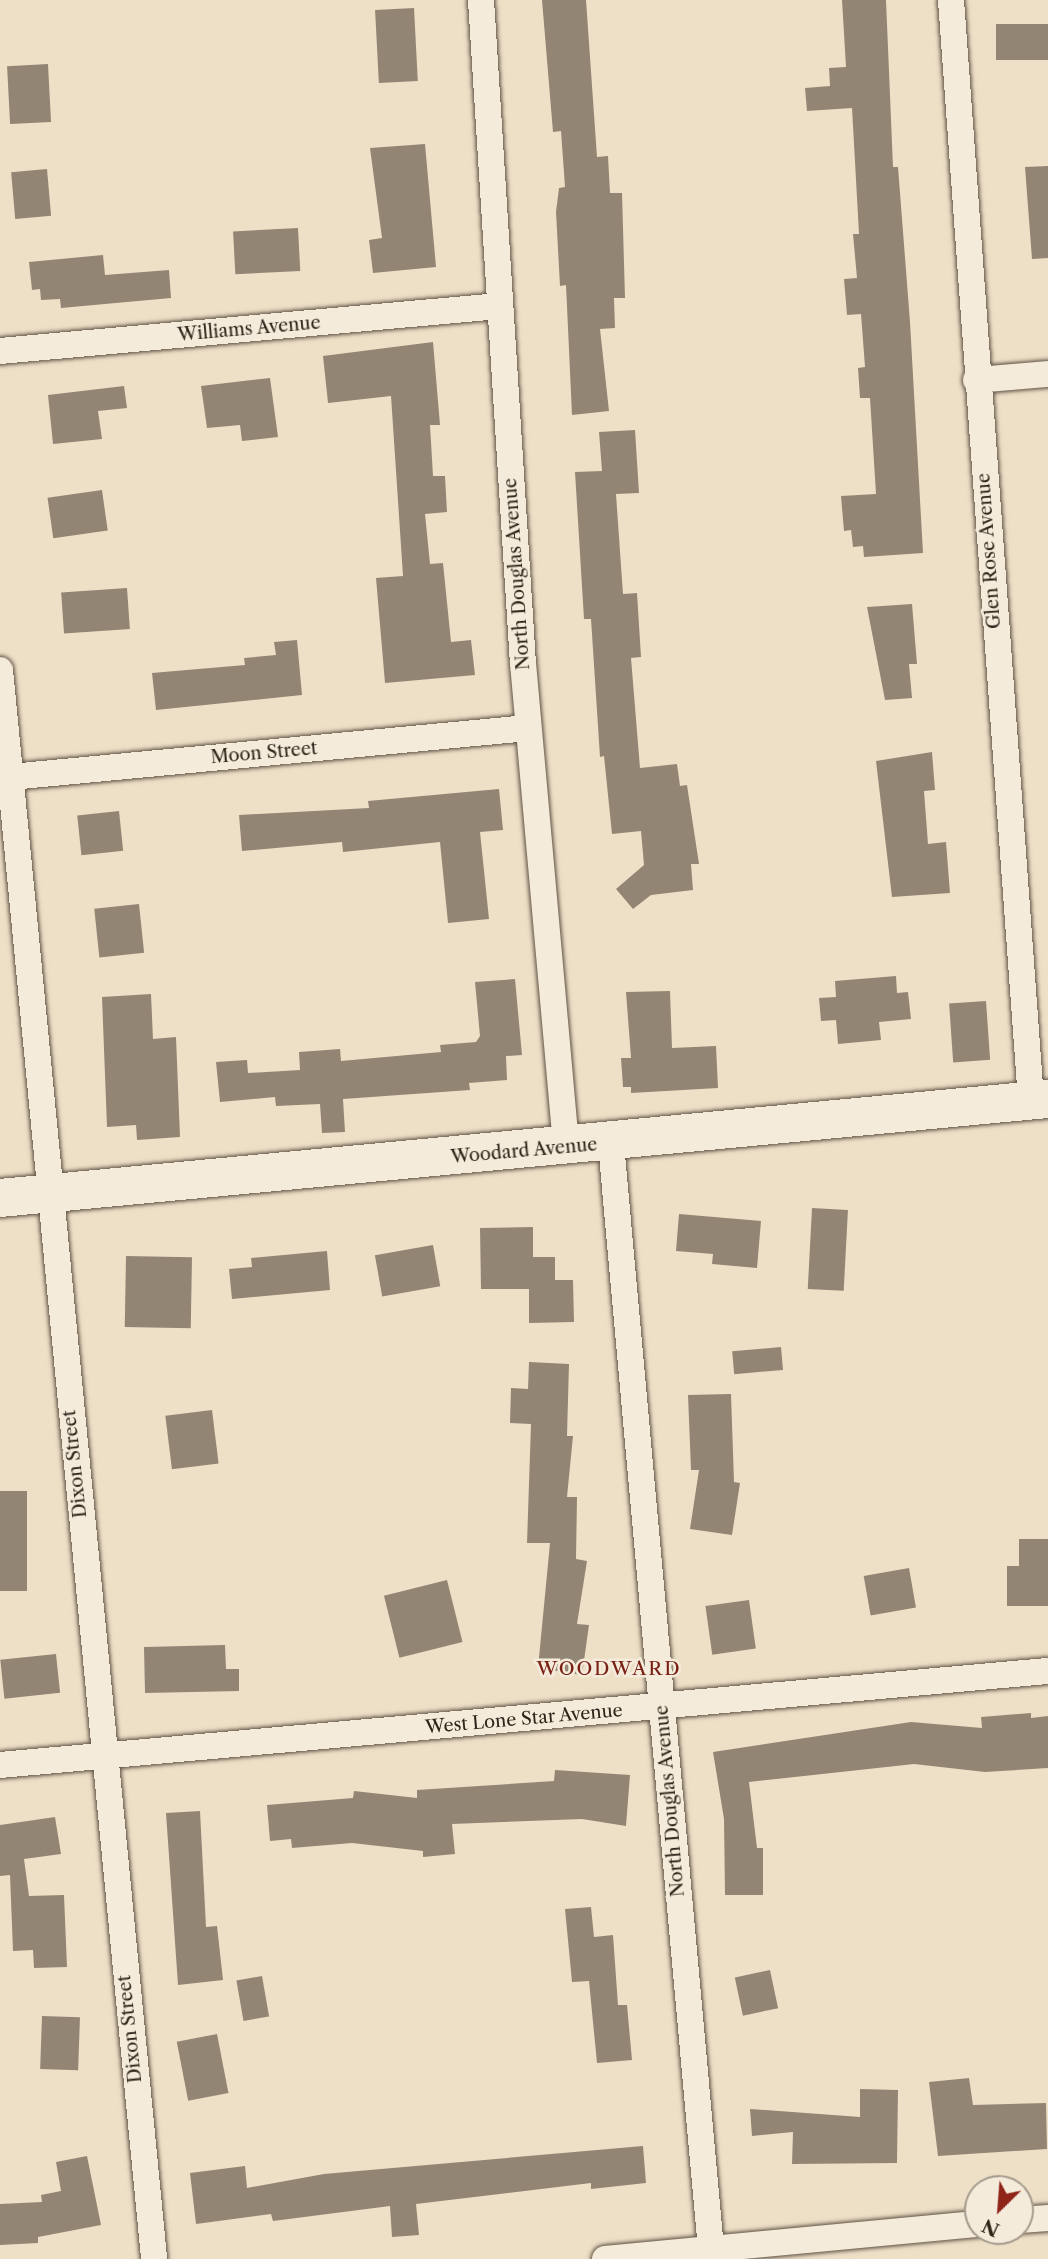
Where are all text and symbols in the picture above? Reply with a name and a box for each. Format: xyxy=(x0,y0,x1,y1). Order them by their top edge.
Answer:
street label: Williams Avenue xyxy=(176,312,322,346)
street label: Glen Rose Avenue xyxy=(973,472,1005,630)
street label: North Douglas Avenue xyxy=(499,477,535,671)
street label: Moon Street xyxy=(210,738,318,768)
street label: Woodard Avenue xyxy=(449,1134,599,1168)
street label: Dixon Street xyxy=(59,1409,91,1519)
district label: WOODWARD xyxy=(537,1658,681,1680)
street label: West Lone Star Avenue xyxy=(424,1700,624,1738)
street label: North Douglas Avenue xyxy=(651,1704,689,1898)
street label: Dixon Street xyxy=(114,1974,146,2084)
north arrow xyxy=(964,2175,1034,2245)
text: N xyxy=(978,2214,1003,2242)

